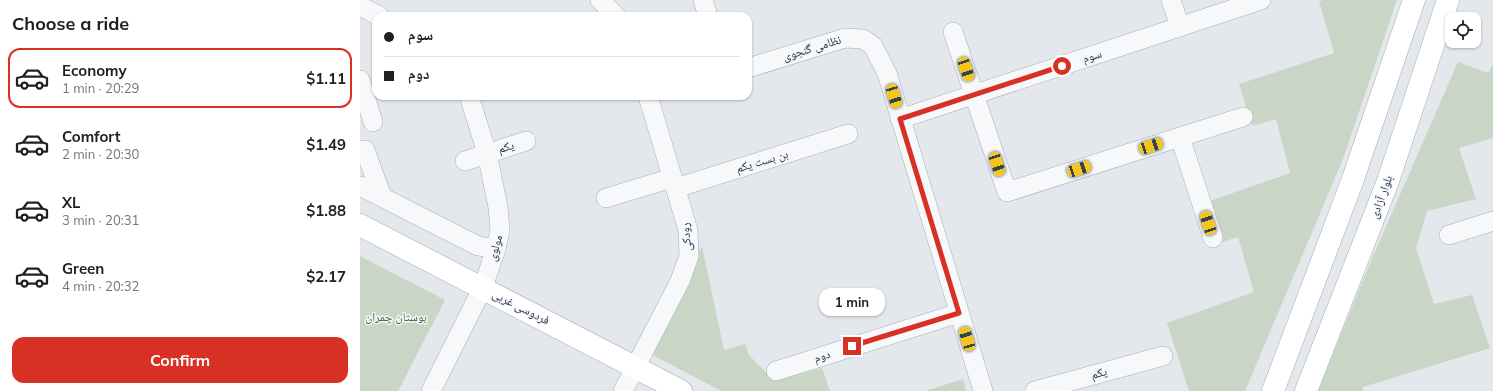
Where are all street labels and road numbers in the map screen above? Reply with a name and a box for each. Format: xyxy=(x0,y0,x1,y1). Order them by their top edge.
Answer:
street label: نظامی گنجوی xyxy=(781,32,843,64)
street label: سوم xyxy=(1080,45,1104,67)
street label: یکم xyxy=(496,137,516,157)
street label: بن بست یکم xyxy=(734,146,790,176)
street label: بلوار آزادی xyxy=(1366,173,1396,221)
street label: رودکی xyxy=(677,222,694,252)
street label: مولوی xyxy=(484,233,505,263)
street label: فردوسی غربی xyxy=(490,286,552,328)
street label: دوم xyxy=(812,346,832,366)
street label: یکم xyxy=(1089,363,1109,383)

